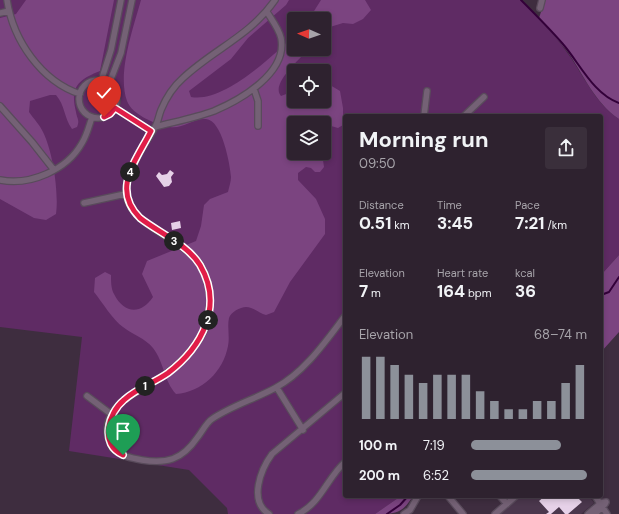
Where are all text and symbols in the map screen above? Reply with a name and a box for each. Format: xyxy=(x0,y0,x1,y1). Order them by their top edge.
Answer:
north arrow xyxy=(287,12,331,56)
map controls xyxy=(287,12,331,160)
button: locate xyxy=(287,64,331,108)
pin xyxy=(87,76,121,117)
icon: check xyxy=(93,82,115,104)
button: layers xyxy=(287,116,331,160)
text: Morning run xyxy=(359,125,489,154)
button: share xyxy=(545,127,587,169)
text: 09:50 xyxy=(359,155,396,172)
pin: 4 xyxy=(120,162,140,182)
text: 4 xyxy=(126,165,134,179)
text: Distance xyxy=(359,198,404,212)
text: Time xyxy=(437,198,462,212)
text: Pace xyxy=(515,198,540,212)
text: 0.51 xyxy=(359,212,391,234)
text: 3:45 xyxy=(437,212,473,234)
text: 7:21 xyxy=(515,212,544,234)
text: km xyxy=(391,218,410,232)
text: /km xyxy=(544,218,567,232)
pin: 3 xyxy=(164,231,184,251)
text: 3 xyxy=(171,234,177,248)
text: Elevation xyxy=(359,266,405,280)
text: Heart rate xyxy=(437,266,488,280)
text: kcal xyxy=(515,266,535,280)
text: 7 xyxy=(359,280,368,302)
text: 164 xyxy=(437,280,465,302)
text: 36 xyxy=(515,280,536,302)
text: m xyxy=(368,286,381,300)
text: bpm xyxy=(465,286,492,300)
pin: 2 xyxy=(198,310,218,330)
text: 2 xyxy=(205,313,211,327)
text: Elevation xyxy=(359,326,413,343)
text: 68–74 m xyxy=(534,326,587,343)
pin: 1 xyxy=(135,376,155,396)
text: 1 xyxy=(143,379,147,393)
pin xyxy=(106,414,140,455)
icon: arrive xyxy=(112,420,134,442)
text: 100 m xyxy=(359,437,397,454)
text: 7:19 xyxy=(423,437,445,454)
text: 200 m xyxy=(359,467,400,484)
text: 6:52 xyxy=(423,467,449,484)

